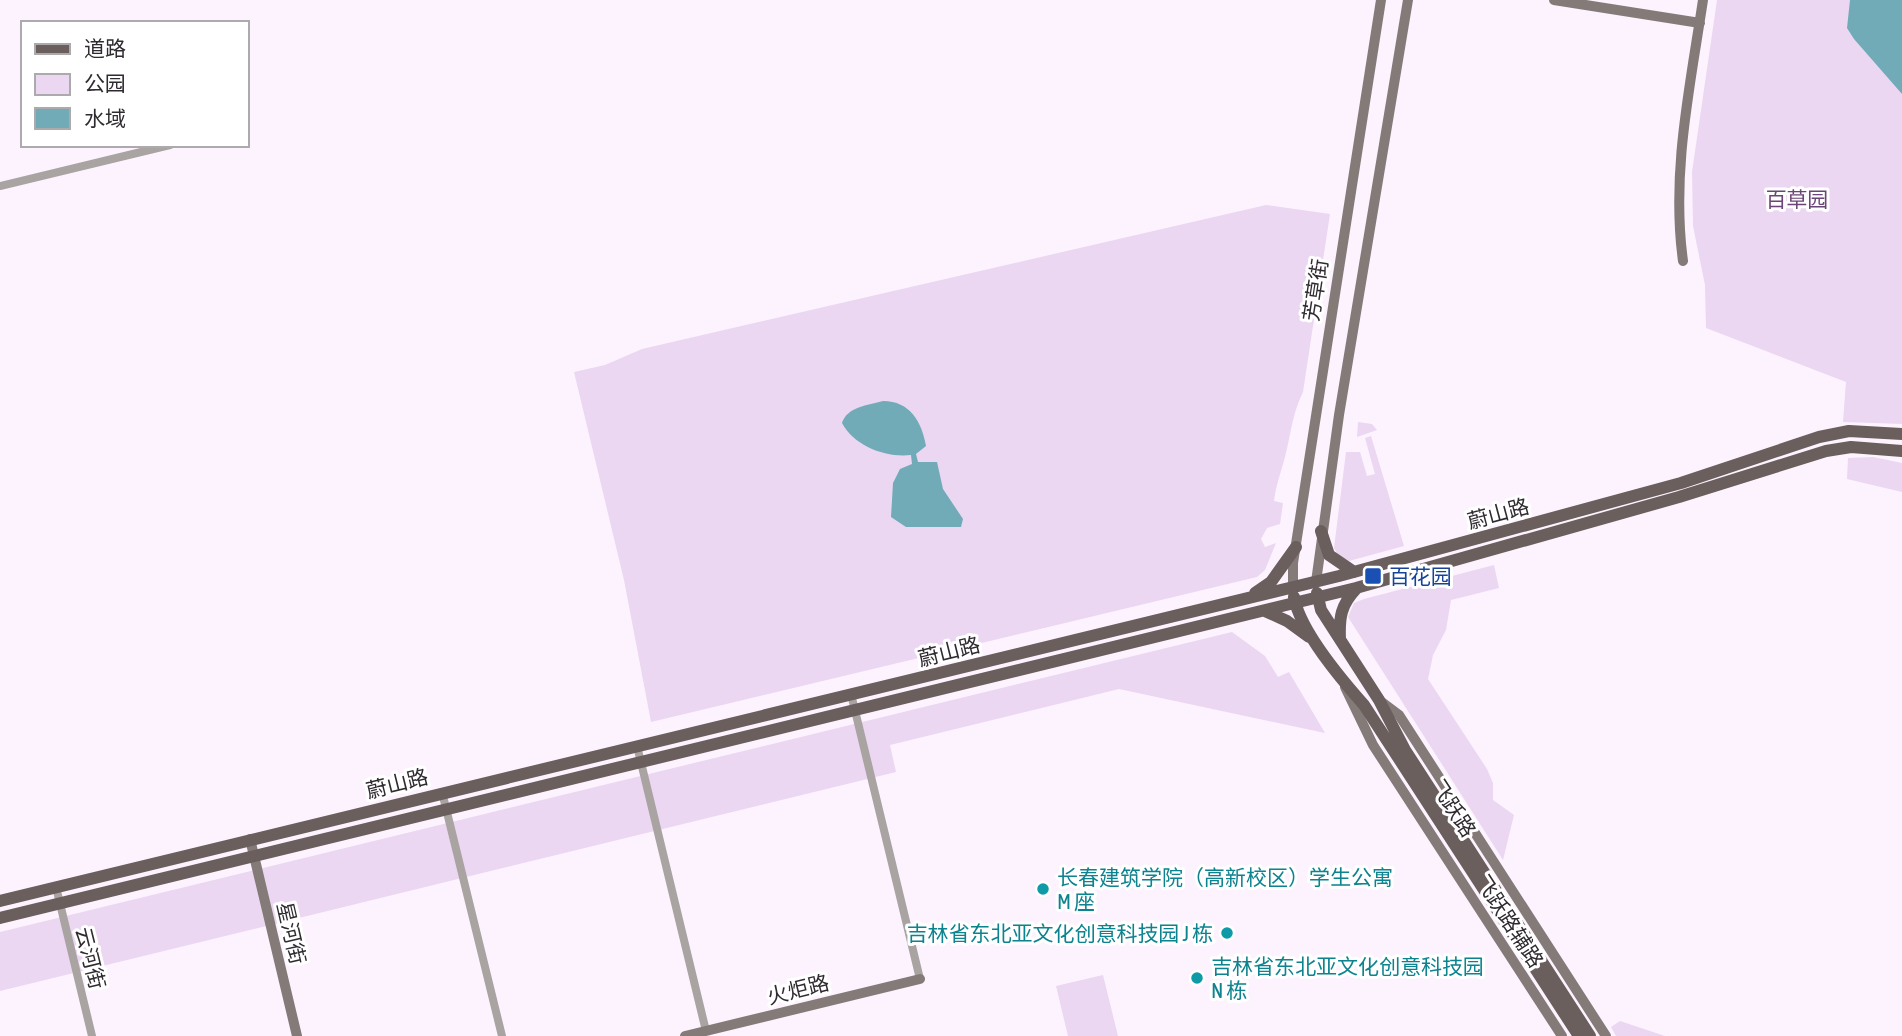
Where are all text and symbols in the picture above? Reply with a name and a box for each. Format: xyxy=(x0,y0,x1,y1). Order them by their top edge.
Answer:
legend xyxy=(21,21,248,147)
text: 道路 xyxy=(84,36,126,60)
text: 公园 xyxy=(84,71,126,95)
text: 水域 xyxy=(84,106,126,130)
park label: 百草园 xyxy=(1766,187,1829,211)
street label: 芳草街 xyxy=(1298,257,1332,323)
street label: 蔚山路 xyxy=(1464,493,1532,533)
place label: 百花园 xyxy=(1389,564,1452,588)
marker: 百花园 xyxy=(1363,566,1383,586)
street label: 蔚山路 xyxy=(916,632,982,670)
street label: 蔚山路 xyxy=(364,764,430,802)
street label: 飞跃路 xyxy=(1427,775,1481,841)
place label: 长春建筑学院（高新校区）学生公寓 M 座 xyxy=(1057,865,1393,913)
street label: 飞跃路辅路 xyxy=(1471,870,1549,972)
marker: 长春建筑学院（高新校区）学生公寓 M 座 xyxy=(1035,881,1051,897)
street label: 星河街 xyxy=(273,900,311,966)
place label: 吉林省东北亚文化创意科技园 J 栋 xyxy=(907,921,1213,945)
street label: 云河街 xyxy=(72,925,110,991)
marker: 吉林省东北亚文化创意科技园 J 栋 xyxy=(1219,925,1235,941)
place label: 吉林省东北亚文化创意科技园 N 栋 xyxy=(1211,954,1484,1002)
street label: 火炬路 xyxy=(765,970,831,1008)
marker: 吉林省东北亚文化创意科技园 N 栋 xyxy=(1189,970,1205,986)

